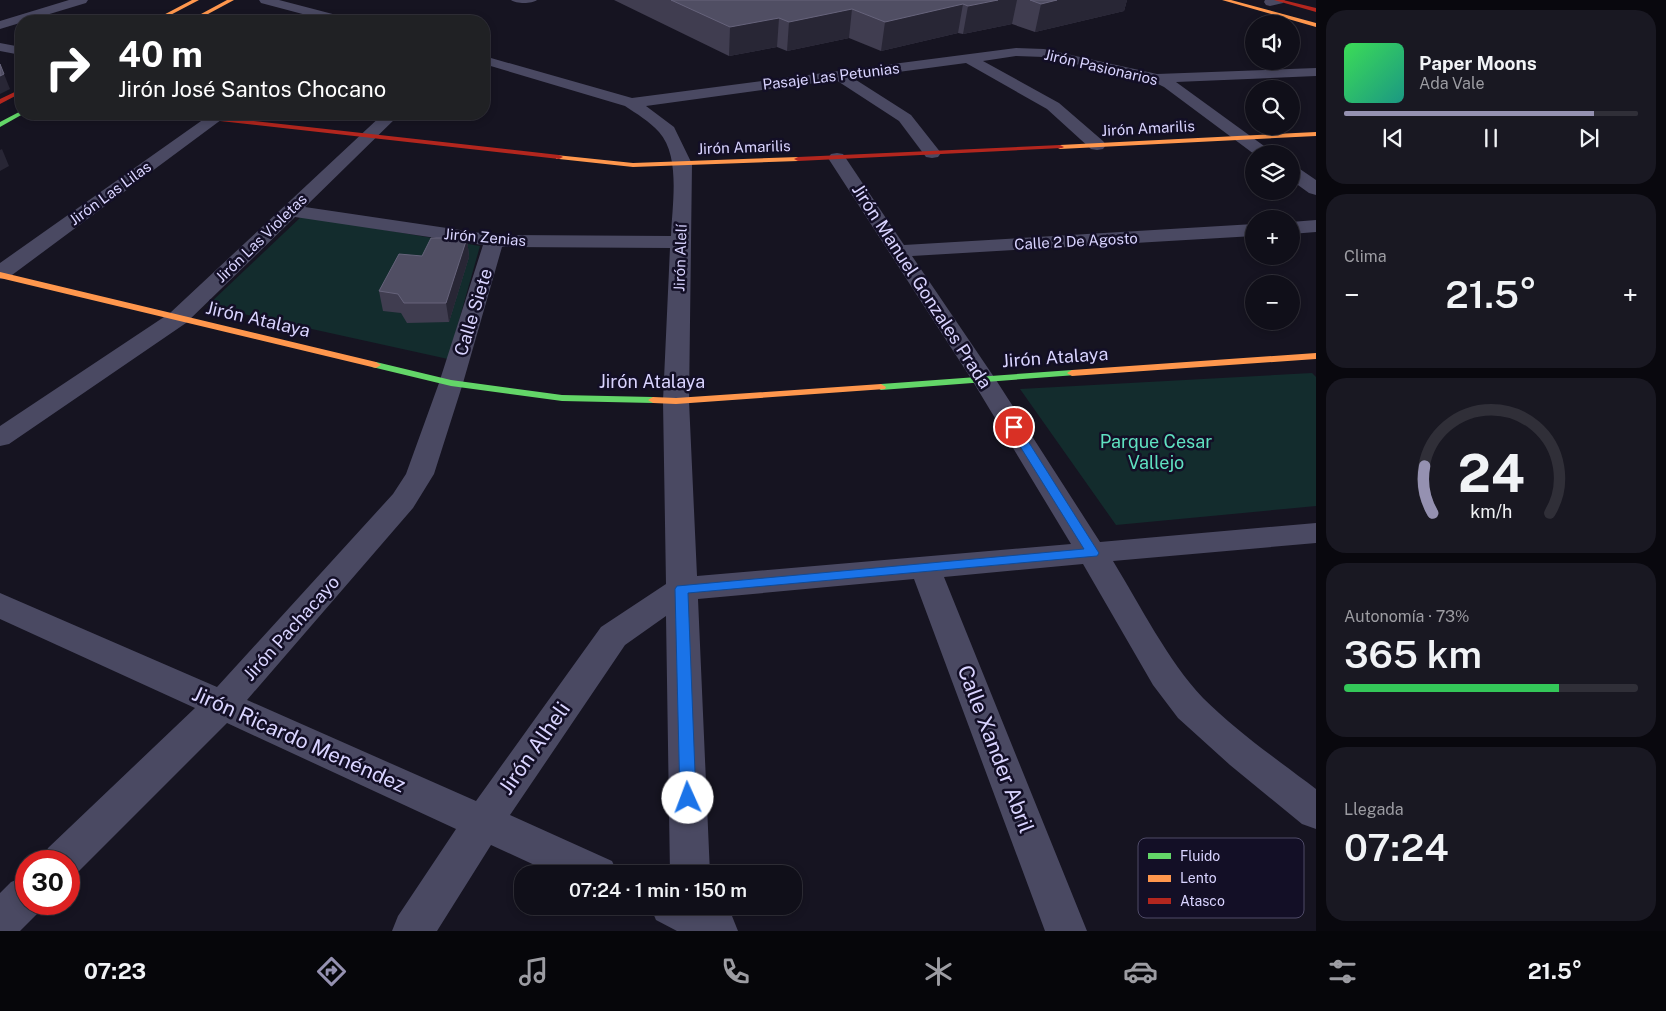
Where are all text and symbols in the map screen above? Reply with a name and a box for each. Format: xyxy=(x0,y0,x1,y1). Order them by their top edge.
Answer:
map controls xyxy=(1245,15,1300,330)
button: sound xyxy=(1245,15,1300,70)
text: 40 m xyxy=(118,34,203,75)
icon: right xyxy=(35,35,100,100)
street label: Jirón Pasionarios xyxy=(1043,46,1159,88)
text: Paper Moons xyxy=(1419,52,1537,74)
street label: Pasaje Las Petunias xyxy=(762,59,900,93)
text: Ada Vale xyxy=(1419,74,1484,93)
text: Jirón José Santos Chocano xyxy=(118,76,386,102)
button: search xyxy=(1245,80,1300,135)
street label: Jirón Amarilis xyxy=(1101,117,1195,139)
icon: previous xyxy=(1379,124,1407,152)
icon: pause xyxy=(1477,124,1505,152)
icon: next xyxy=(1575,124,1603,152)
street label: Jirón Amarilis xyxy=(697,137,791,157)
button: layers xyxy=(1245,145,1300,200)
street label: Jirón Las Lilas xyxy=(66,158,154,228)
street label: Jirón Manuel Gonzales Prada xyxy=(848,180,996,392)
street label: Jirón Las Violetas xyxy=(212,190,310,286)
button: + xyxy=(1245,210,1300,265)
street label: Jirón Alelí xyxy=(670,224,690,292)
street label: Jirón Zenias xyxy=(443,225,527,249)
street label: Calle 2 De Agosto xyxy=(1014,229,1138,253)
text: Clima xyxy=(1344,247,1387,266)
street label: Calle Siete xyxy=(450,266,496,358)
text: 21.5° xyxy=(1445,272,1537,317)
button: − xyxy=(1245,275,1300,330)
text: − xyxy=(1344,278,1360,311)
text: + xyxy=(1622,278,1638,311)
street label: Jirón Atalaya xyxy=(204,297,312,341)
street label: Jirón Atalaya xyxy=(1001,343,1109,371)
street label: Jirón Atalaya xyxy=(599,371,705,392)
pin xyxy=(993,406,1035,448)
icon: arrive xyxy=(1000,413,1028,441)
park label: Parque Cesar Vallejo xyxy=(1100,431,1212,473)
text: 24 xyxy=(1457,443,1525,504)
text: km/h xyxy=(1470,501,1512,522)
street label: Jirón Pachacayo xyxy=(239,571,343,685)
text: Autonomía · 73% xyxy=(1344,607,1470,626)
text: 365 km xyxy=(1344,632,1482,677)
street label: Calle Xander Abril xyxy=(952,661,1040,837)
street label: Jirón Ricardo Menéndez xyxy=(188,681,410,797)
street label: Jirón Alheli xyxy=(493,697,575,799)
position arrow xyxy=(661,771,713,823)
text: Llegada xyxy=(1344,800,1404,819)
text: 07:24 xyxy=(1344,825,1449,870)
legend xyxy=(1138,838,1304,918)
text: Fluido xyxy=(1180,848,1220,864)
speed limit sign: 30 xyxy=(15,850,80,915)
text: Lento xyxy=(1180,870,1217,886)
text: 07:24 · 1 min · 150 m xyxy=(569,879,747,901)
text: Atasco xyxy=(1180,893,1225,909)
icon: directions xyxy=(314,954,349,989)
icon: music xyxy=(516,954,551,989)
icon: phone xyxy=(718,954,753,989)
icon: climate xyxy=(921,954,956,989)
icon: car xyxy=(1123,954,1158,989)
icon: filters xyxy=(1325,954,1360,989)
text: 07:23 xyxy=(84,958,146,984)
text: 21.5° xyxy=(1528,958,1582,984)

